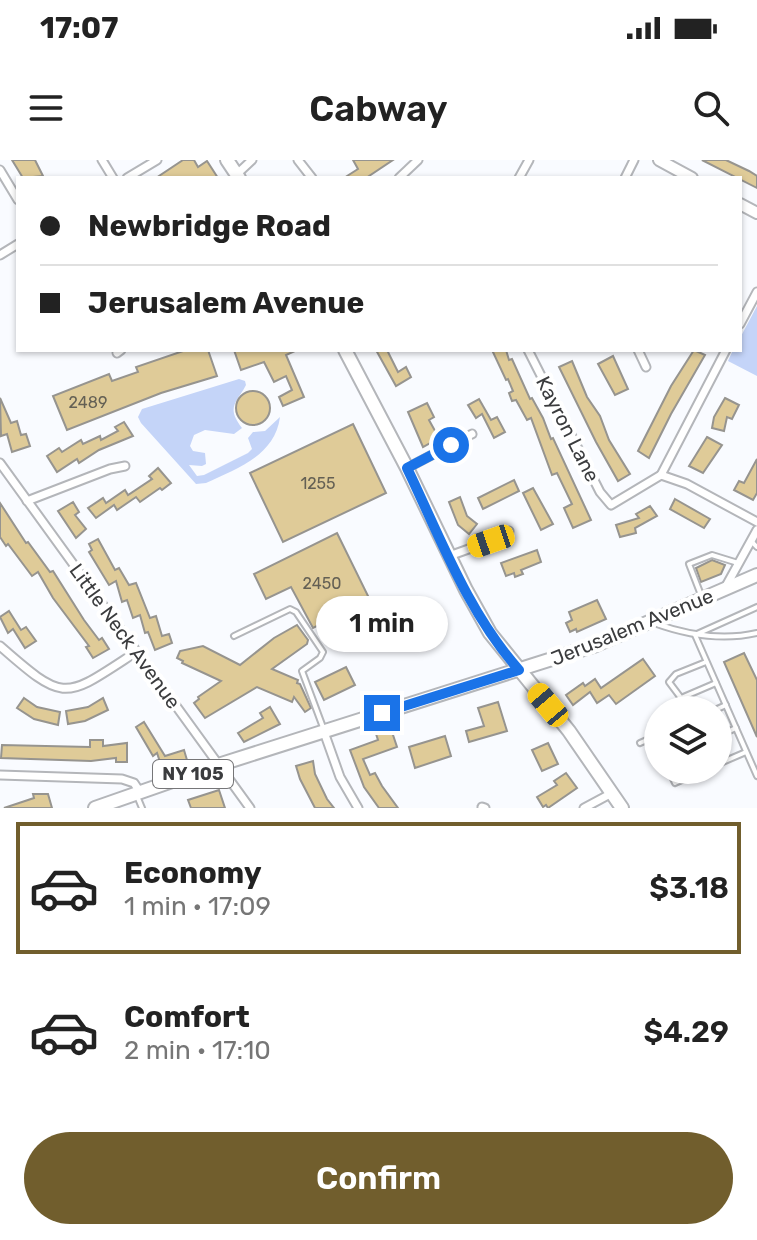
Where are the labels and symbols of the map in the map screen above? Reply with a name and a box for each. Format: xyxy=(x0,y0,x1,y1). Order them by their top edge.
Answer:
street label: Kayron Lane xyxy=(531,372,605,486)
house number: 2489 xyxy=(69,393,107,412)
route start xyxy=(433,427,469,463)
house number: 1255 xyxy=(300,474,336,493)
car xyxy=(464,522,518,560)
street label: Little Neck Avenue xyxy=(64,559,186,713)
house number: 2450 xyxy=(303,574,341,593)
street label: Jerusalem Avenue xyxy=(547,583,717,671)
callout: 1 min xyxy=(316,597,448,653)
car xyxy=(523,679,573,731)
route end xyxy=(364,695,400,731)
road number: NY 105 xyxy=(153,760,233,788)

